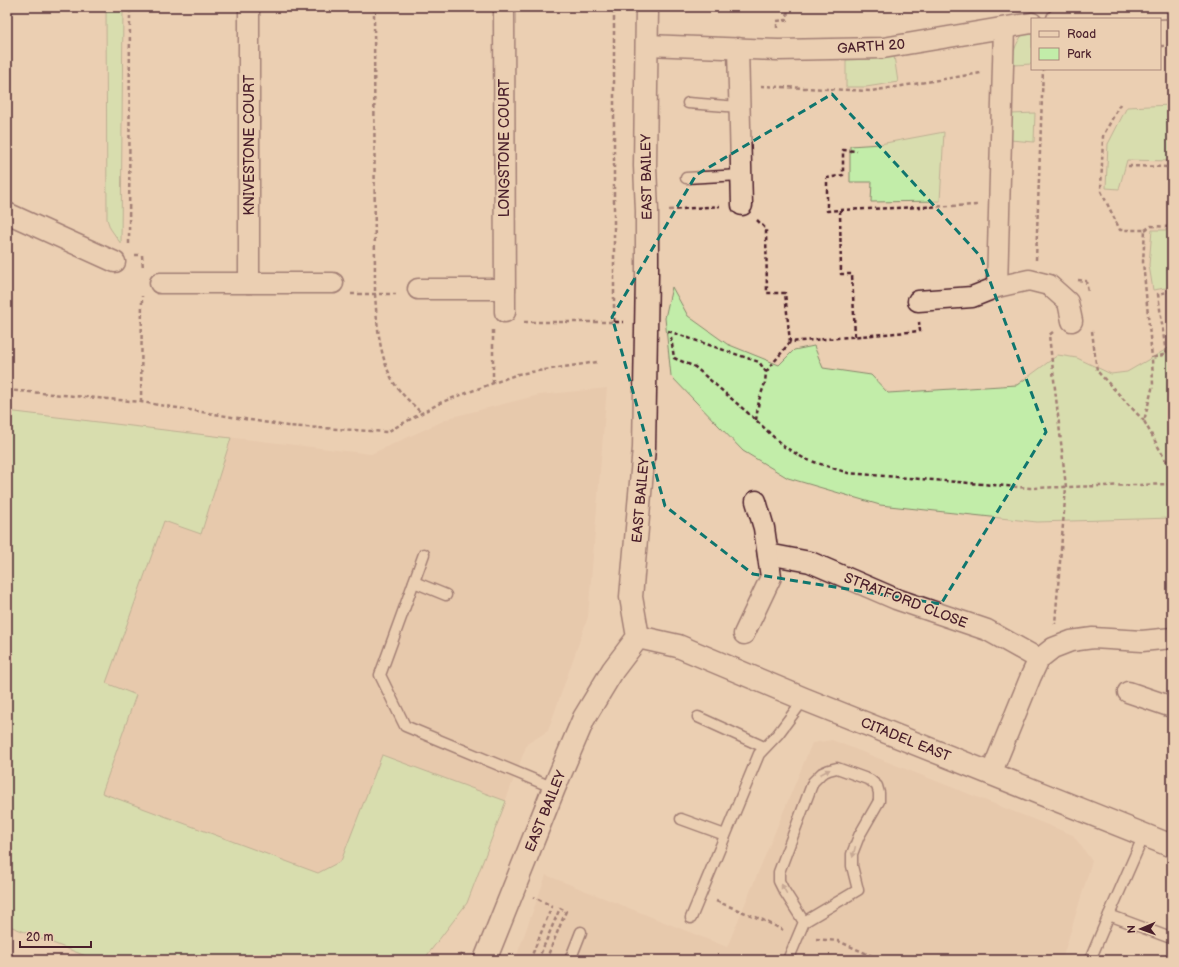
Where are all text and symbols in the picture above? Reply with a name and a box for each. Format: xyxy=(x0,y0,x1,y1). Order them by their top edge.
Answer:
legend xyxy=(1031,18,1161,70)
text: Road xyxy=(1067,27,1096,42)
street label: GARTH 20 xyxy=(837,36,905,57)
text: Park xyxy=(1067,47,1091,62)
street label: KNIVESTONE COURT xyxy=(241,74,258,215)
street label: LONGSTONE COURT xyxy=(496,78,513,217)
street label: EAST BAILEY xyxy=(637,133,656,220)
street label: EAST BAILEY xyxy=(628,456,653,544)
street label: STRATFORD CLOSE xyxy=(842,569,970,632)
street label: CITADEL EAST xyxy=(858,714,954,765)
street label: EAST BAILEY xyxy=(521,767,570,854)
one-way arrow xyxy=(819,769,830,776)
one-way arrow xyxy=(850,845,856,858)
one-way arrow xyxy=(780,883,787,895)
north arrow xyxy=(1121,909,1161,949)
scale bar xyxy=(20,923,91,949)
text: N xyxy=(1125,925,1138,934)
text: 20 m xyxy=(26,930,53,945)

